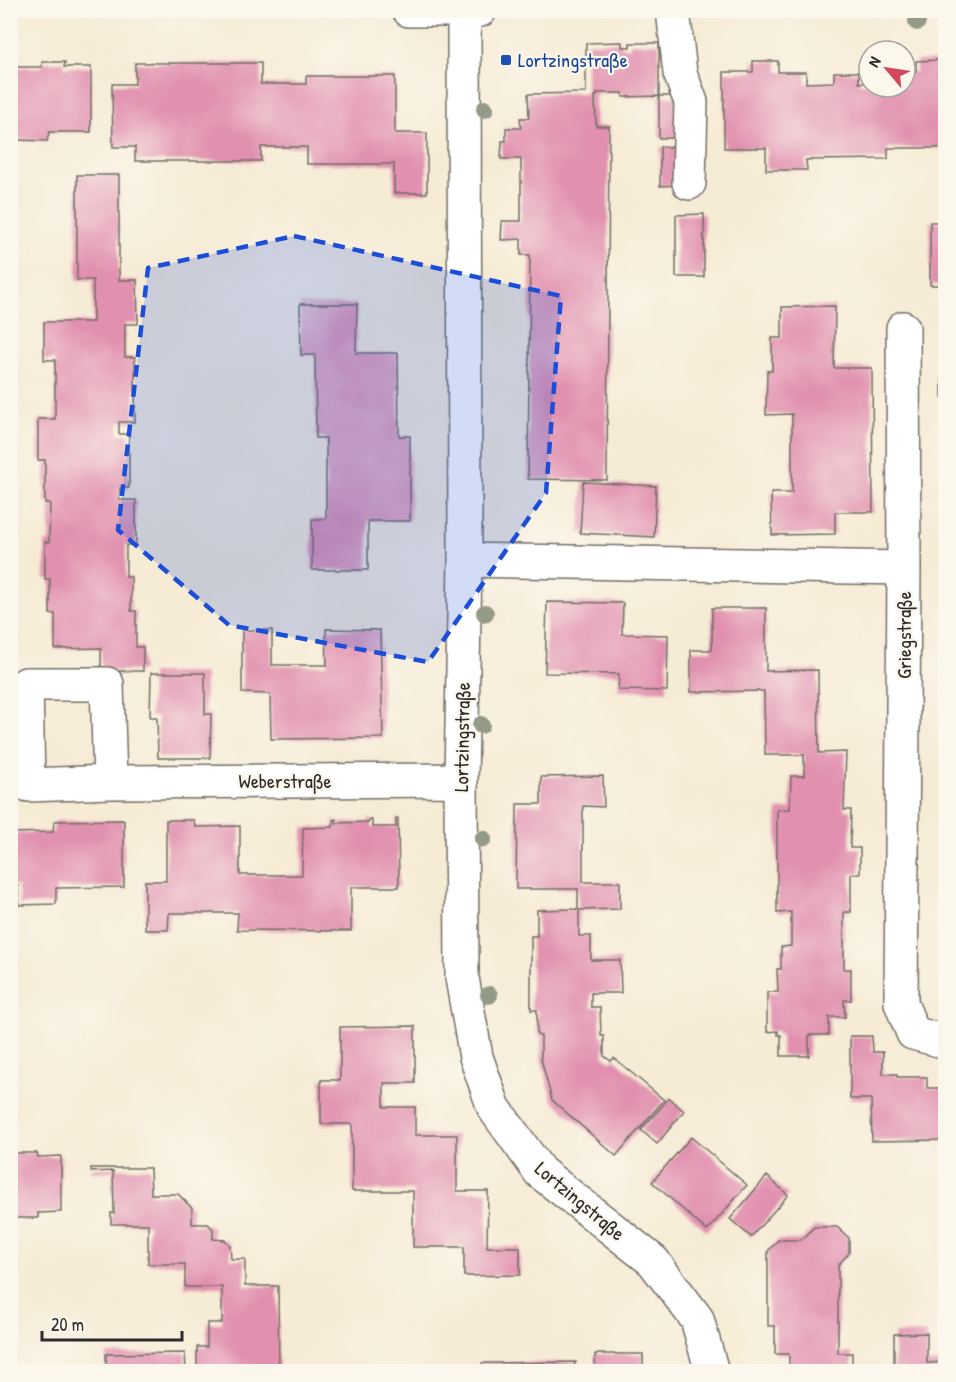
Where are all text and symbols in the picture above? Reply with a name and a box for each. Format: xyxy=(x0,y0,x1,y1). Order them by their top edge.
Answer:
north arrow xyxy=(857,39,917,99)
place label: Lortzingstraße xyxy=(518,46,628,73)
text: N xyxy=(862,52,886,71)
marker: Lortzingstraße xyxy=(499,53,513,67)
street label: Griegstraße xyxy=(890,591,917,679)
street label: Lortzingstraße xyxy=(447,682,476,792)
street label: Weberstraße xyxy=(239,767,331,794)
street label: Lortzingstraße xyxy=(530,1155,631,1246)
scale bar xyxy=(42,1304,182,1342)
text: 20 m xyxy=(51,1312,84,1337)

